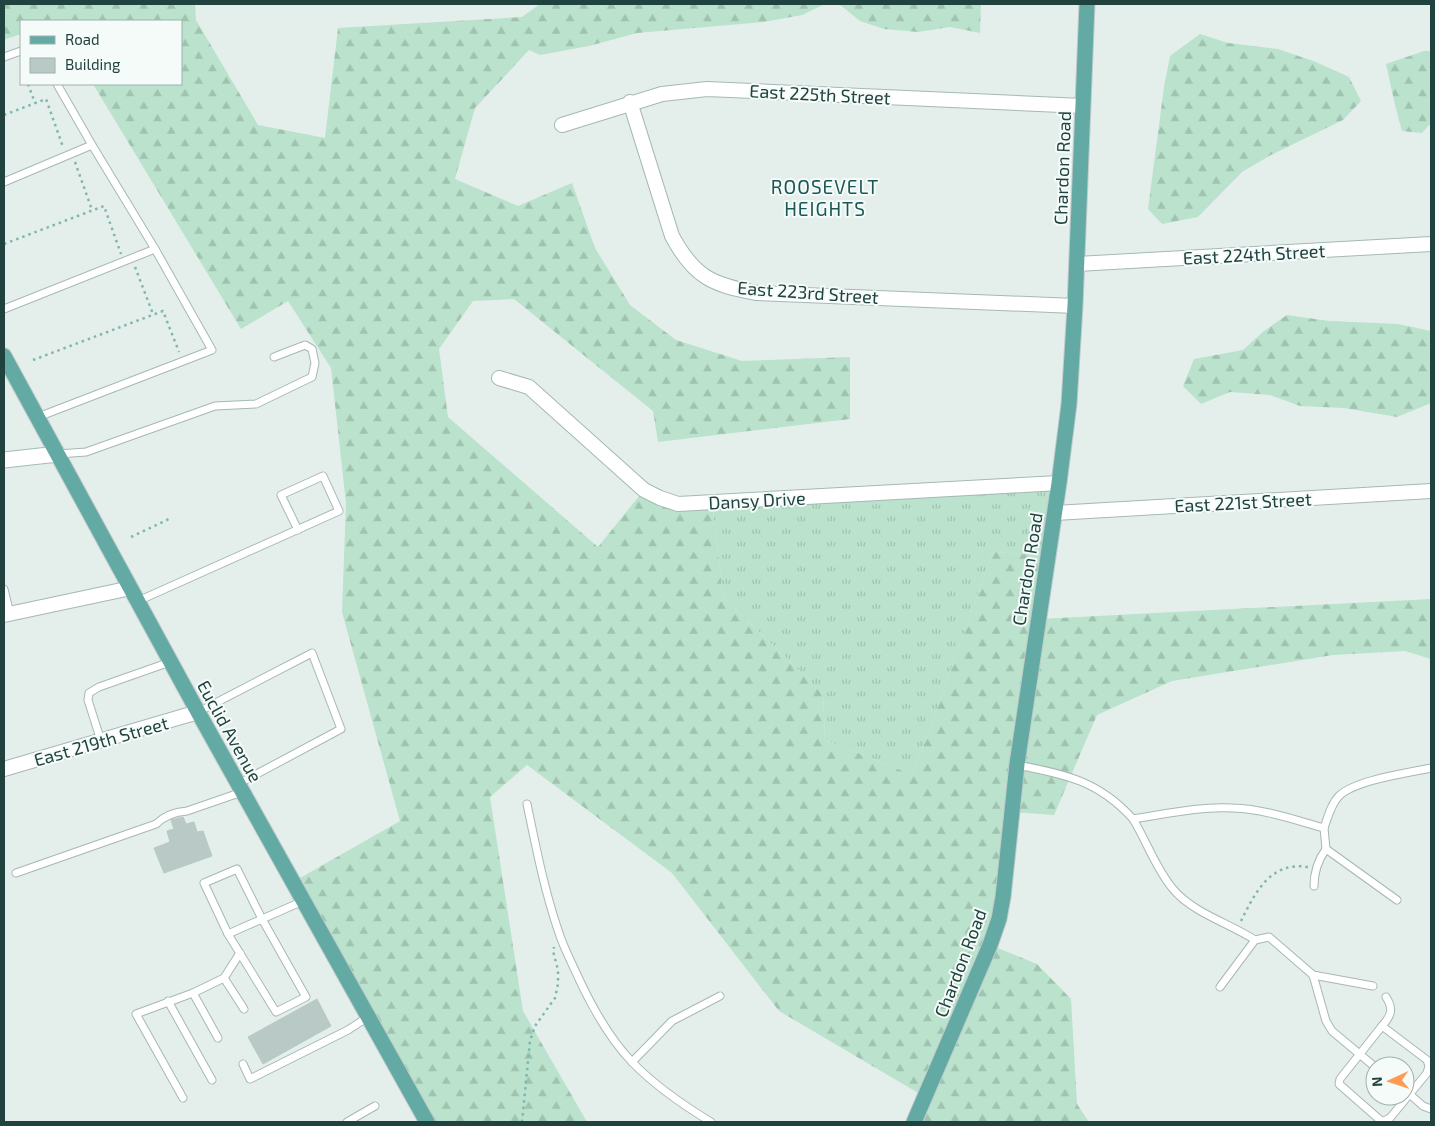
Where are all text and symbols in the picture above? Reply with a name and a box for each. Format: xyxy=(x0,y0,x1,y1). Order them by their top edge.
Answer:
legend xyxy=(20,20,182,85)
text: Road xyxy=(65,30,100,48)
text: Building xyxy=(65,55,121,73)
street label: East 225th Street xyxy=(749,79,891,109)
street label: Chardon Road xyxy=(1049,111,1075,225)
district label: ROOSEVELT HEIGHTS xyxy=(771,175,879,220)
street label: East 224th Street xyxy=(1182,239,1326,269)
street label: East 223rd Street xyxy=(737,276,880,308)
street label: Dansy Drive xyxy=(708,486,806,514)
street label: East 221st Street xyxy=(1174,487,1312,517)
street label: Chardon Road xyxy=(1007,511,1047,627)
street label: Euclid Avenue xyxy=(193,676,267,786)
street label: East 219th Street xyxy=(31,711,171,771)
street label: Chardon Road xyxy=(929,906,991,1020)
north arrow xyxy=(1365,1056,1415,1106)
text: N xyxy=(1368,1076,1385,1087)

